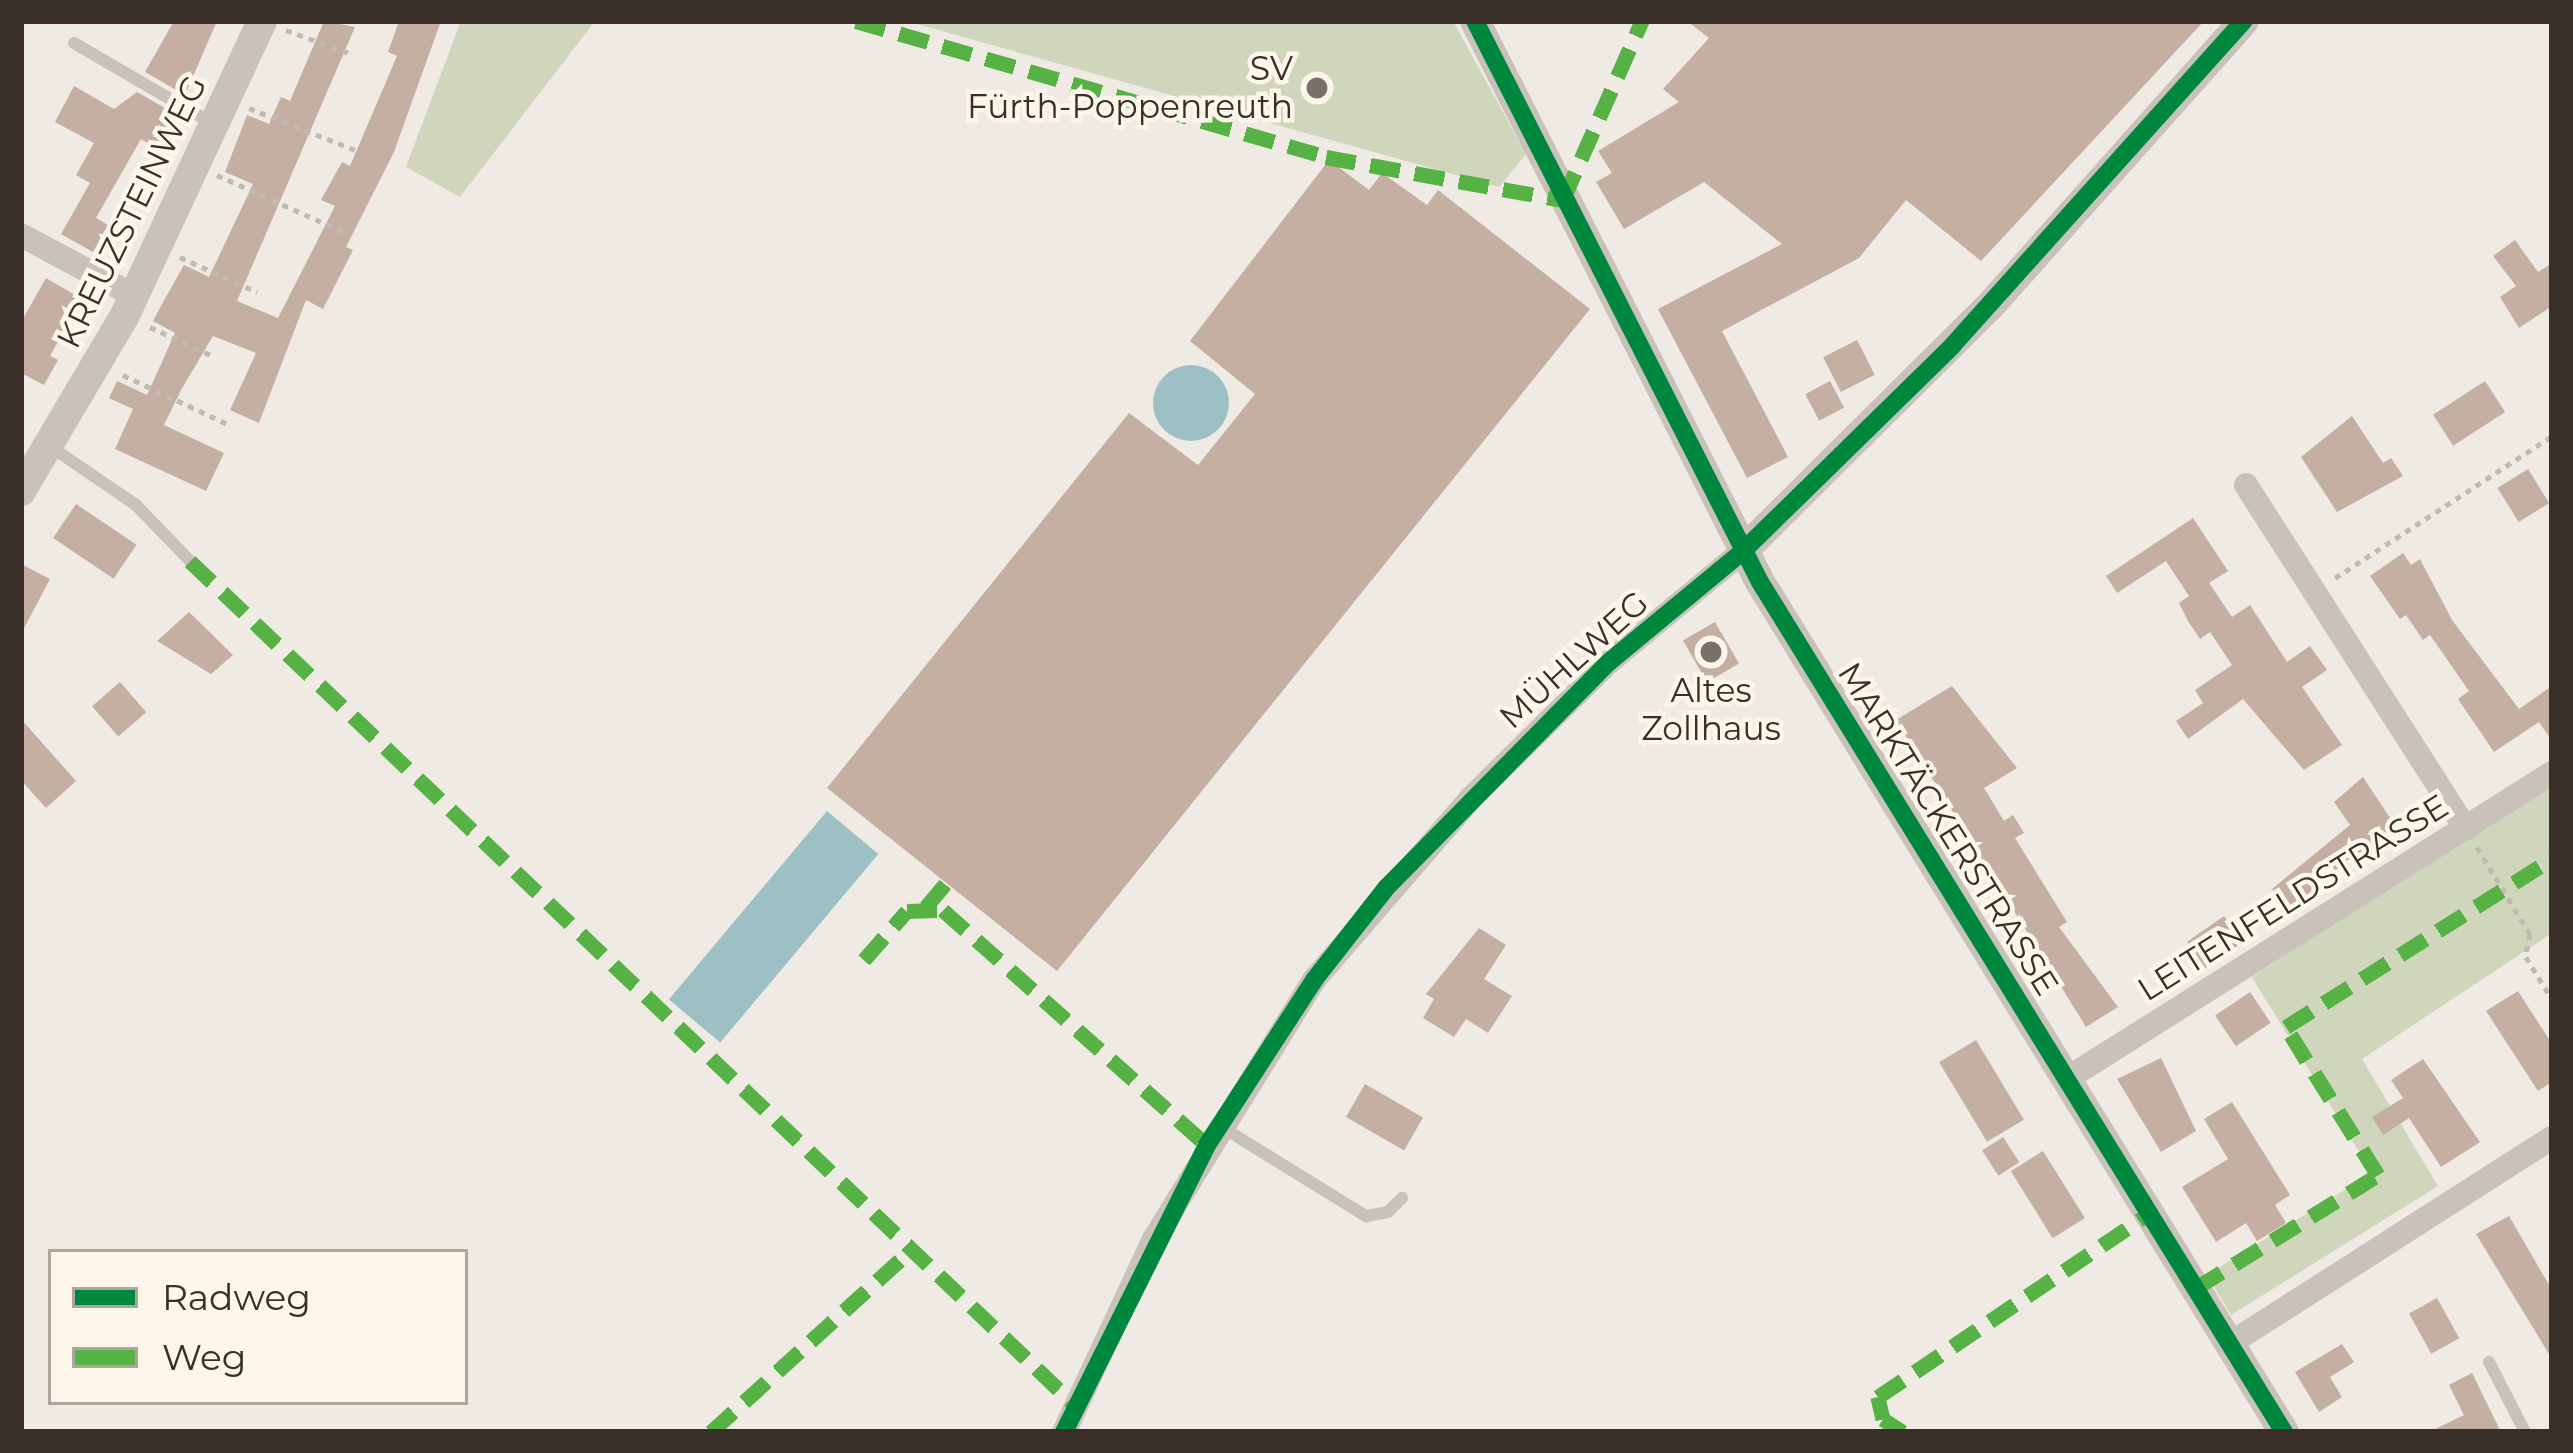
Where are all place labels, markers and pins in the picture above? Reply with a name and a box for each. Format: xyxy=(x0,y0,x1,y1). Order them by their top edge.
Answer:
place label: SV Fürth-Poppenreuth xyxy=(967,49,1293,127)
marker: SV Fürth-Poppenreuth xyxy=(1304,75,1330,101)
marker: Altes Zollhaus xyxy=(1698,639,1724,665)
place label: Altes Zollhaus xyxy=(1641,671,1781,749)

